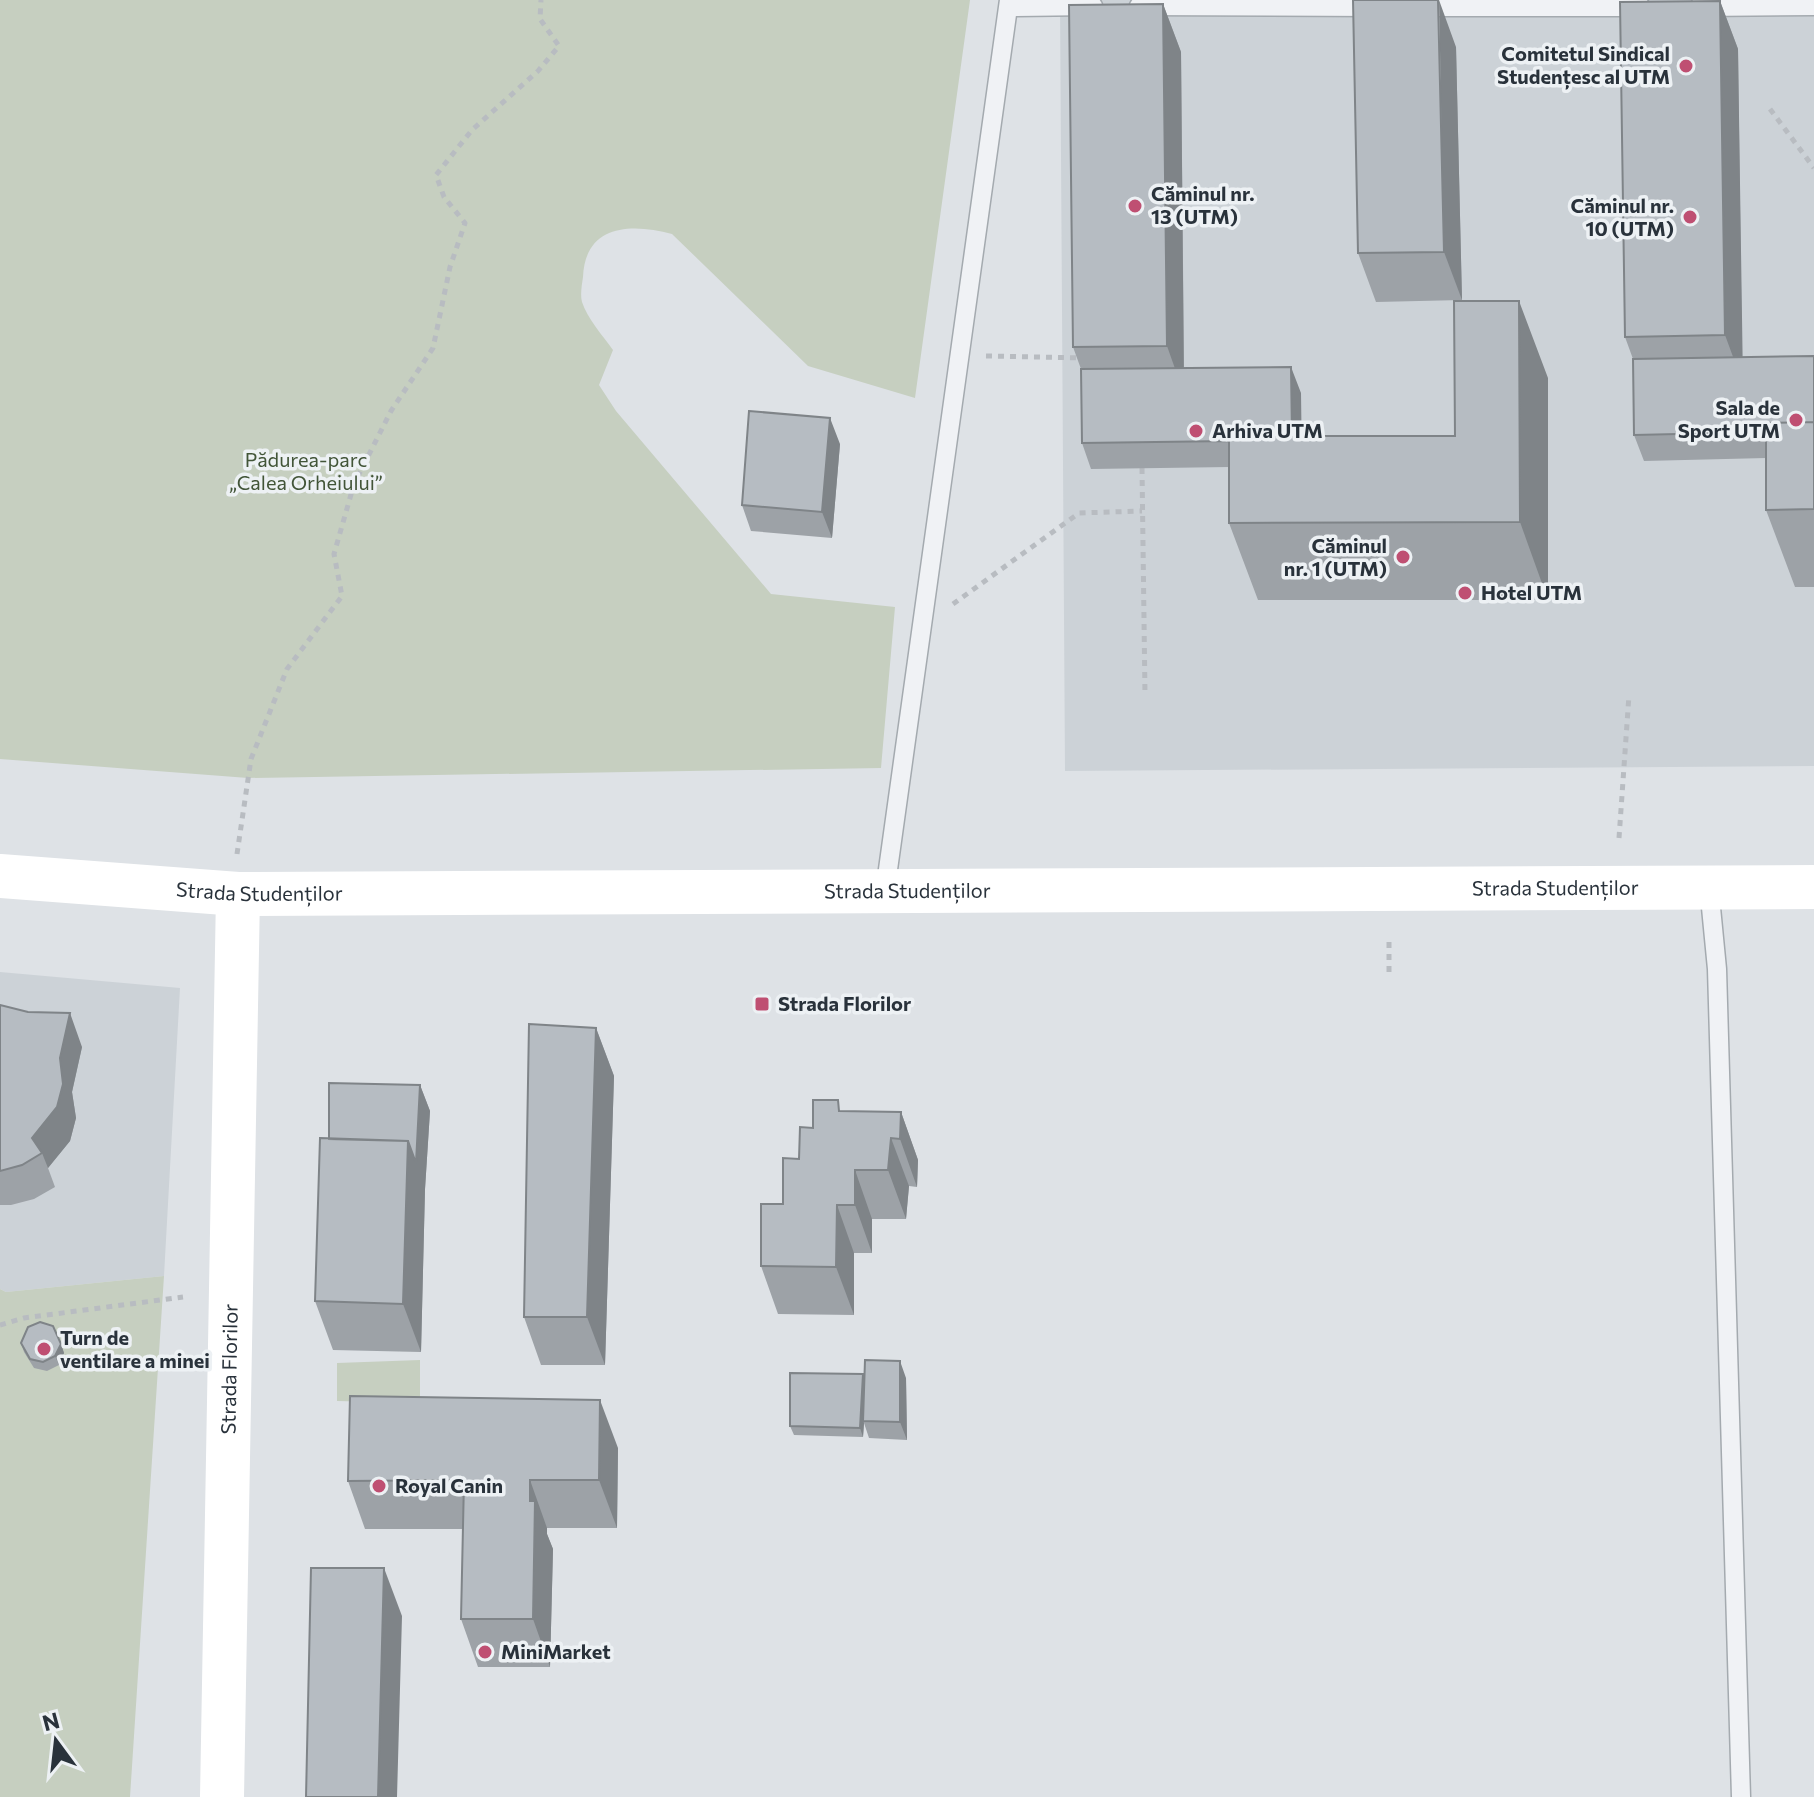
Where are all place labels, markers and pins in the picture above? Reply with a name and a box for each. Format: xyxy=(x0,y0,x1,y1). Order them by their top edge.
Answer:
place label: Comitetul Sindical Studențesc al UTM xyxy=(1497,41,1670,90)
marker: Comitetul Sindical Studențesc al UTM xyxy=(1677,57,1695,75)
place label: Căminul nr. 13 (UTM) xyxy=(1151,181,1254,228)
place label: Căminul nr. 10 (UTM) xyxy=(1571,193,1674,240)
marker: Căminul nr. 13 (UTM) xyxy=(1126,197,1144,215)
marker: Căminul nr. 10 (UTM) xyxy=(1681,208,1699,226)
place label: Sala de Sport UTM xyxy=(1678,395,1780,442)
marker: Sala de Sport UTM xyxy=(1787,411,1805,429)
place label: Arhiva UTM xyxy=(1212,418,1323,442)
marker: Arhiva UTM xyxy=(1187,422,1205,440)
place label: Căminul nr. 1 (UTM) xyxy=(1284,533,1387,580)
marker: Căminul nr. 1 (UTM) xyxy=(1394,548,1412,566)
place label: Hotel UTM xyxy=(1481,580,1582,604)
marker: Hotel UTM xyxy=(1456,584,1474,602)
place label: Strada Florilor xyxy=(778,991,911,1015)
marker: Strada Florilor xyxy=(753,995,771,1013)
place label: Turn de ventilare a minei xyxy=(60,1325,210,1372)
marker: Turn de ventilare a minei xyxy=(35,1340,53,1358)
place label: Royal Canin xyxy=(395,1473,503,1497)
marker: Royal Canin xyxy=(370,1477,388,1495)
place label: MiniMarket xyxy=(501,1639,611,1663)
marker: MiniMarket xyxy=(476,1643,494,1661)

